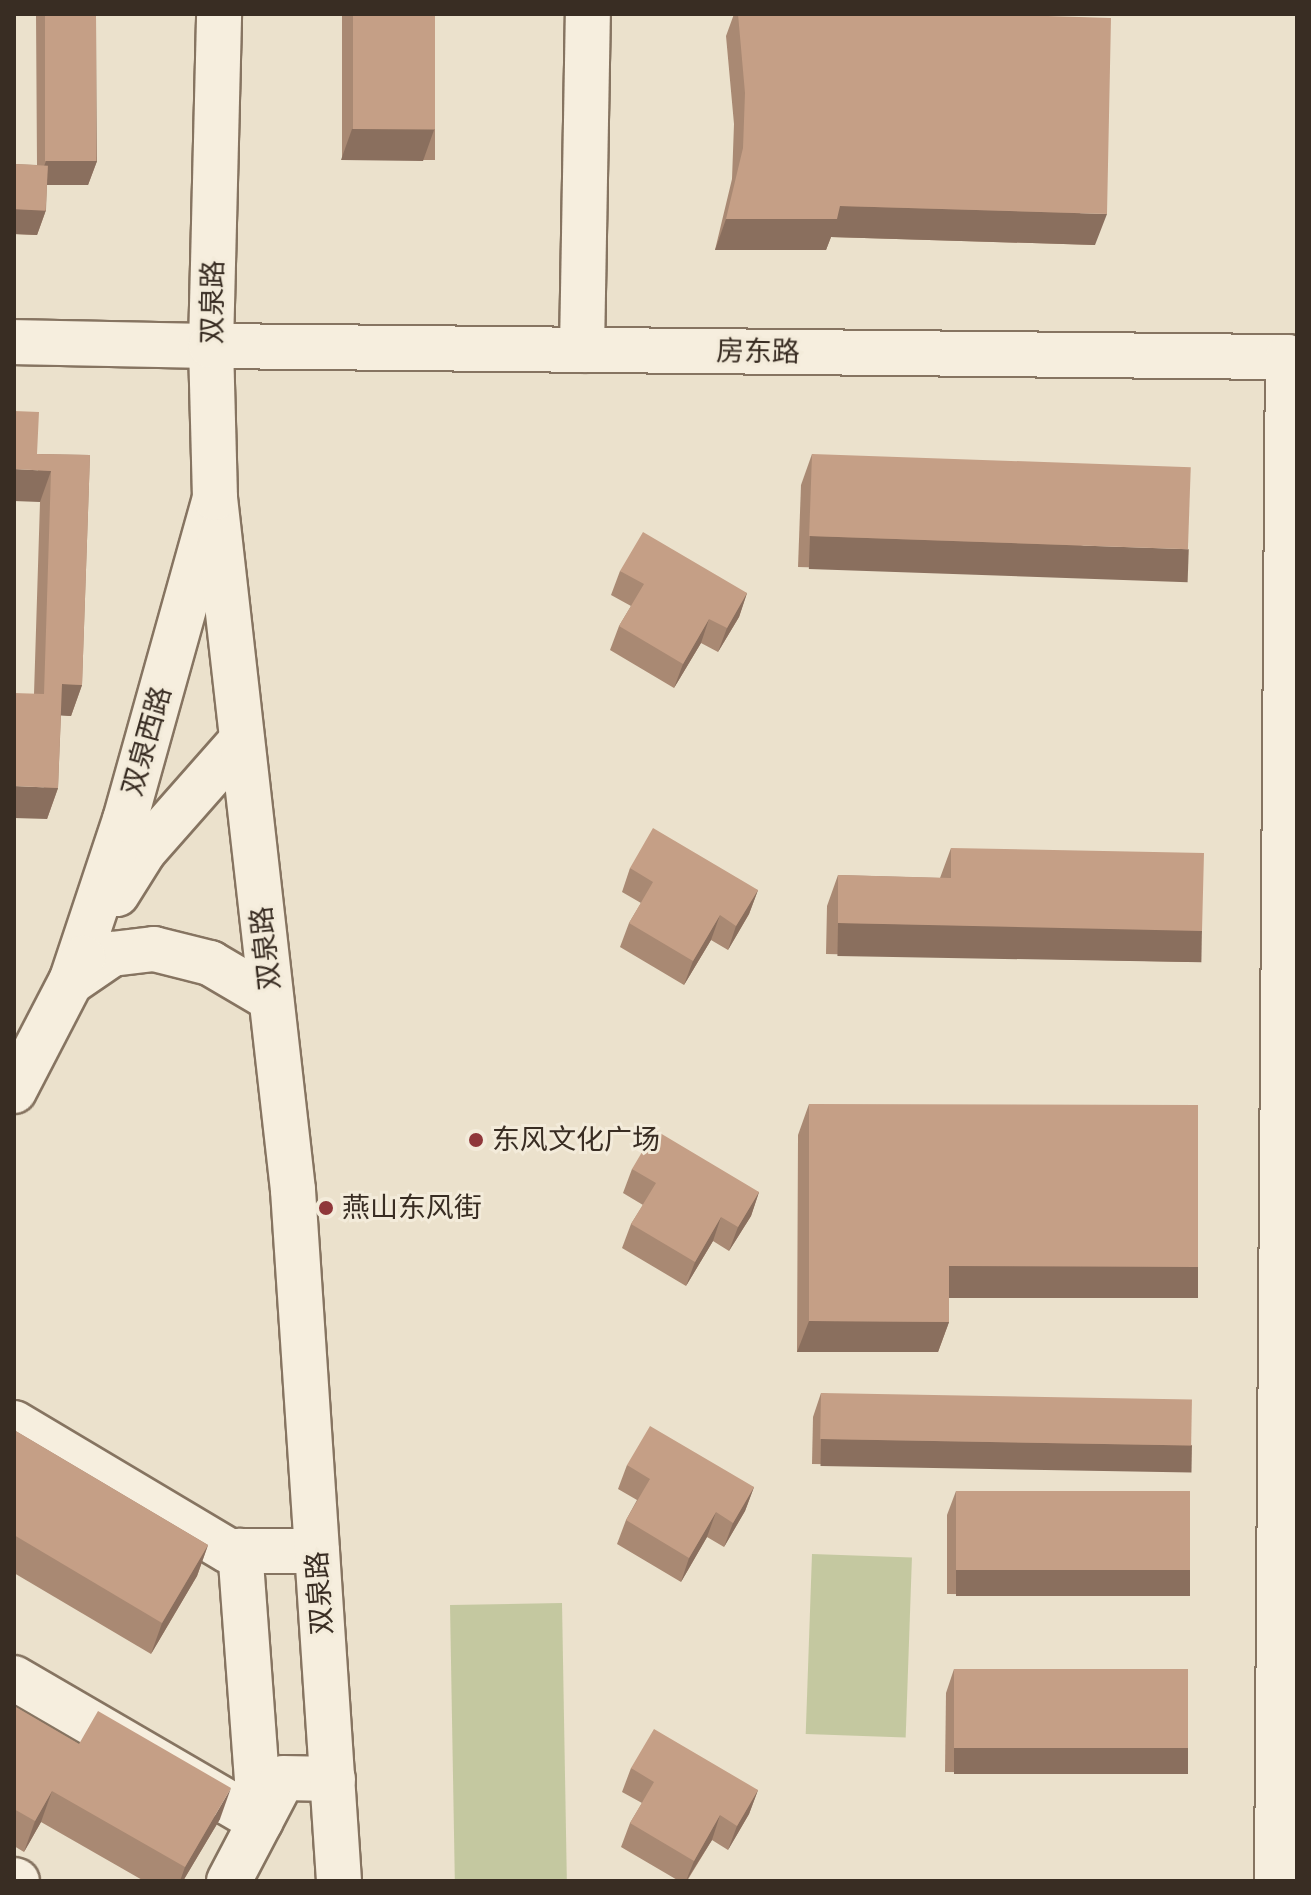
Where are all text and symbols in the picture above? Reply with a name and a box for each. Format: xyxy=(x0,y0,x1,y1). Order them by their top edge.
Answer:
street label: 双泉路 xyxy=(195,260,231,344)
street label: 房东路 xyxy=(716,334,800,370)
street label: 双泉西路 xyxy=(115,683,179,799)
street label: 双泉路 xyxy=(245,904,287,992)
place label: 东风文化广场 xyxy=(492,1123,660,1157)
marker: 东风文化广场 xyxy=(467,1131,485,1149)
place label: 燕山东风街 xyxy=(342,1191,482,1225)
marker: 燕山东风街 xyxy=(317,1199,335,1217)
street label: 双泉路 xyxy=(300,1550,340,1636)

